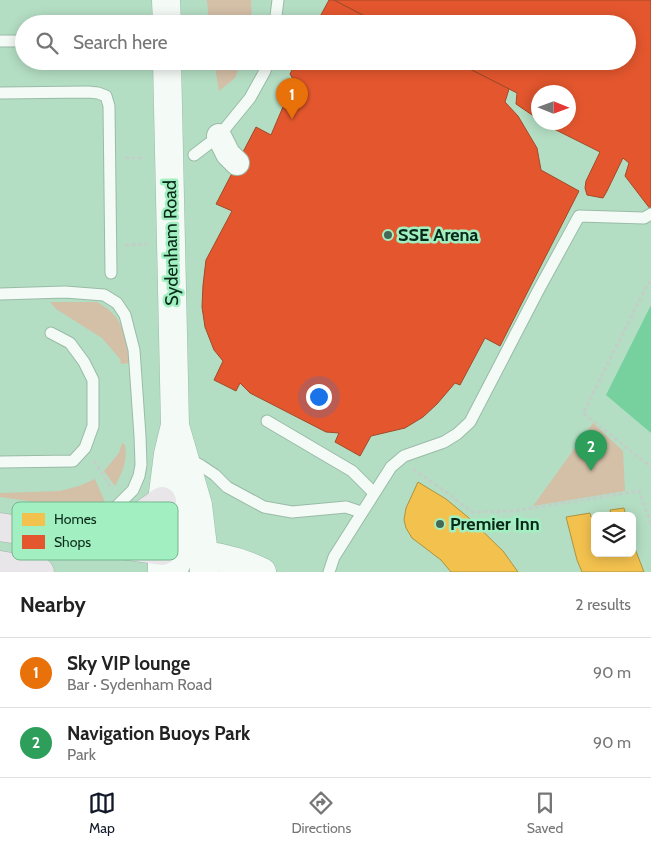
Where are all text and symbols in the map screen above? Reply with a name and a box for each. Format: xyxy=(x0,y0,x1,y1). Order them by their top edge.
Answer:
search box xyxy=(15,15,636,70)
icon: search xyxy=(33,29,61,57)
text: Search here xyxy=(73,31,167,54)
pin: 1 xyxy=(276,78,308,119)
north arrow xyxy=(531,85,576,130)
street label: Sydenham Road xyxy=(159,180,183,306)
place label: SSE Arena xyxy=(398,224,478,246)
marker: SSE Arena xyxy=(382,229,394,241)
your location xyxy=(306,384,332,410)
pin: 2 xyxy=(575,430,607,471)
legend xyxy=(12,502,178,560)
text: Homes xyxy=(54,510,97,528)
map controls xyxy=(591,512,636,557)
button: layers xyxy=(591,512,636,557)
place label: Premier Inn xyxy=(450,513,540,535)
marker: Premier Inn xyxy=(434,518,446,530)
text: Shops xyxy=(54,533,91,551)
text: Nearby xyxy=(20,592,86,617)
text: 2 results xyxy=(575,595,631,614)
text: Sky VIP lounge xyxy=(67,652,190,675)
text: 1 xyxy=(33,663,39,682)
text: 90 m xyxy=(593,663,631,682)
text: Bar · Sydenham Road xyxy=(67,675,212,694)
text: Navigation Buoys Park xyxy=(67,722,250,745)
text: 2 xyxy=(32,733,40,752)
text: 90 m xyxy=(593,733,631,752)
text: Park xyxy=(67,745,96,764)
tab: Map xyxy=(88,789,116,837)
tab: Directions xyxy=(291,789,351,837)
tab: Saved xyxy=(527,789,563,837)

